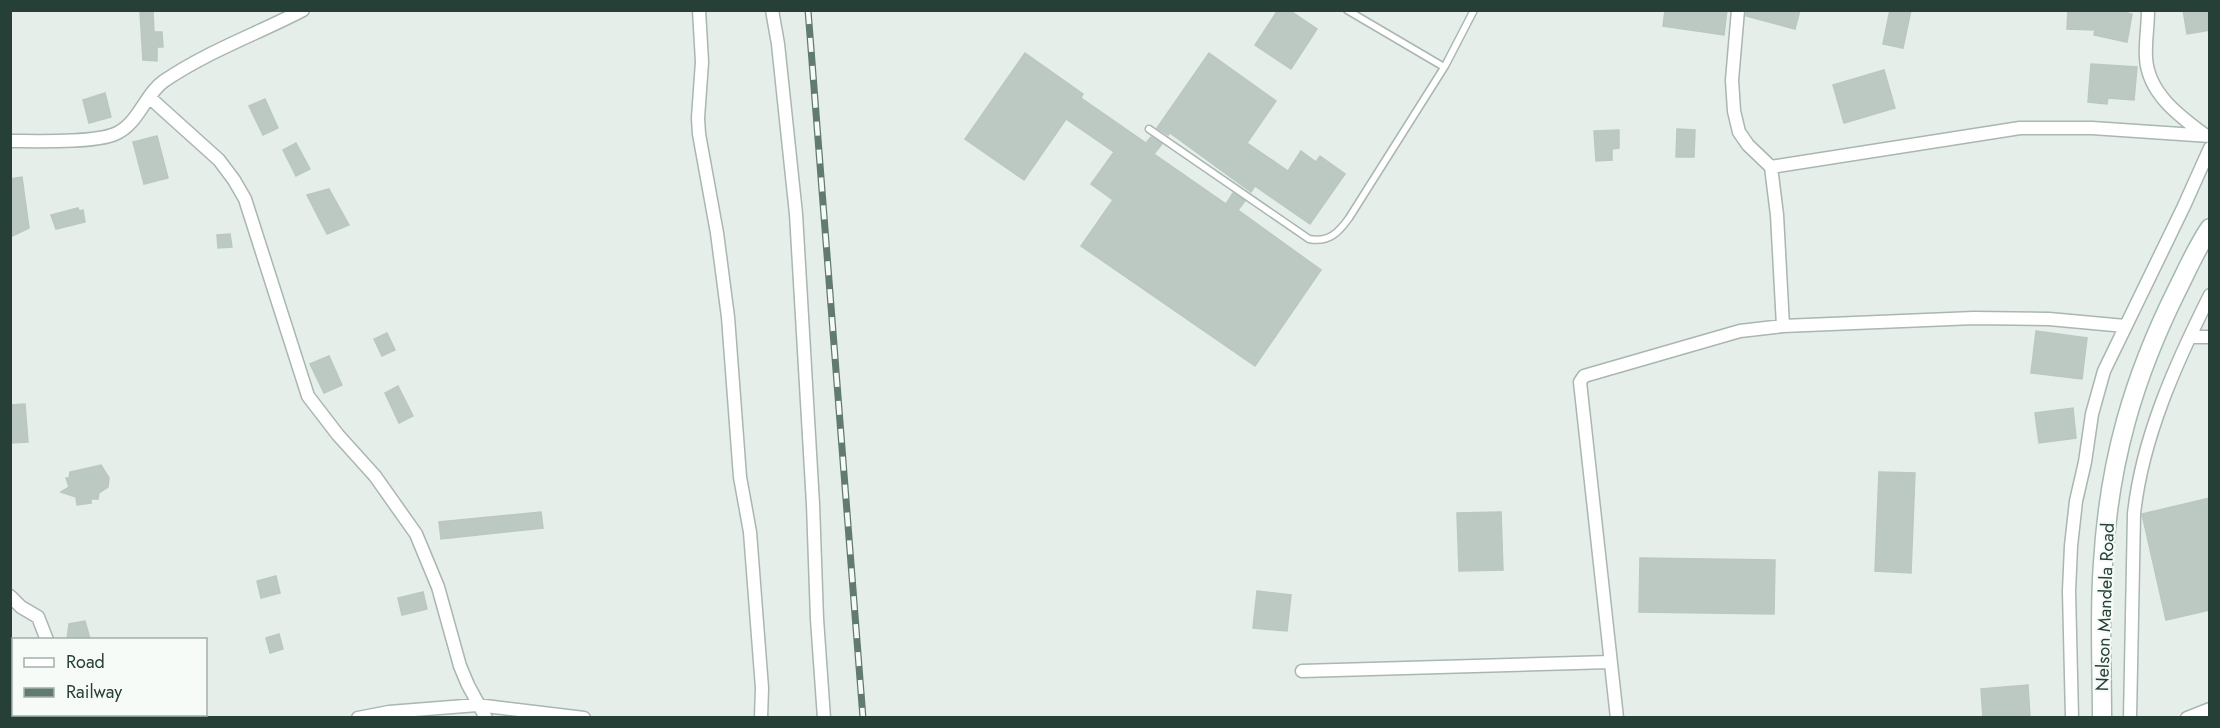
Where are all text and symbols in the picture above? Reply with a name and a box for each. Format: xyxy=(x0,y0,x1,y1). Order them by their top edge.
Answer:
street label: Nelson Mandela Road xyxy=(2089,522,2121,692)
legend xyxy=(12,638,207,716)
text: Road xyxy=(66,649,105,675)
text: Railway xyxy=(66,679,122,705)

